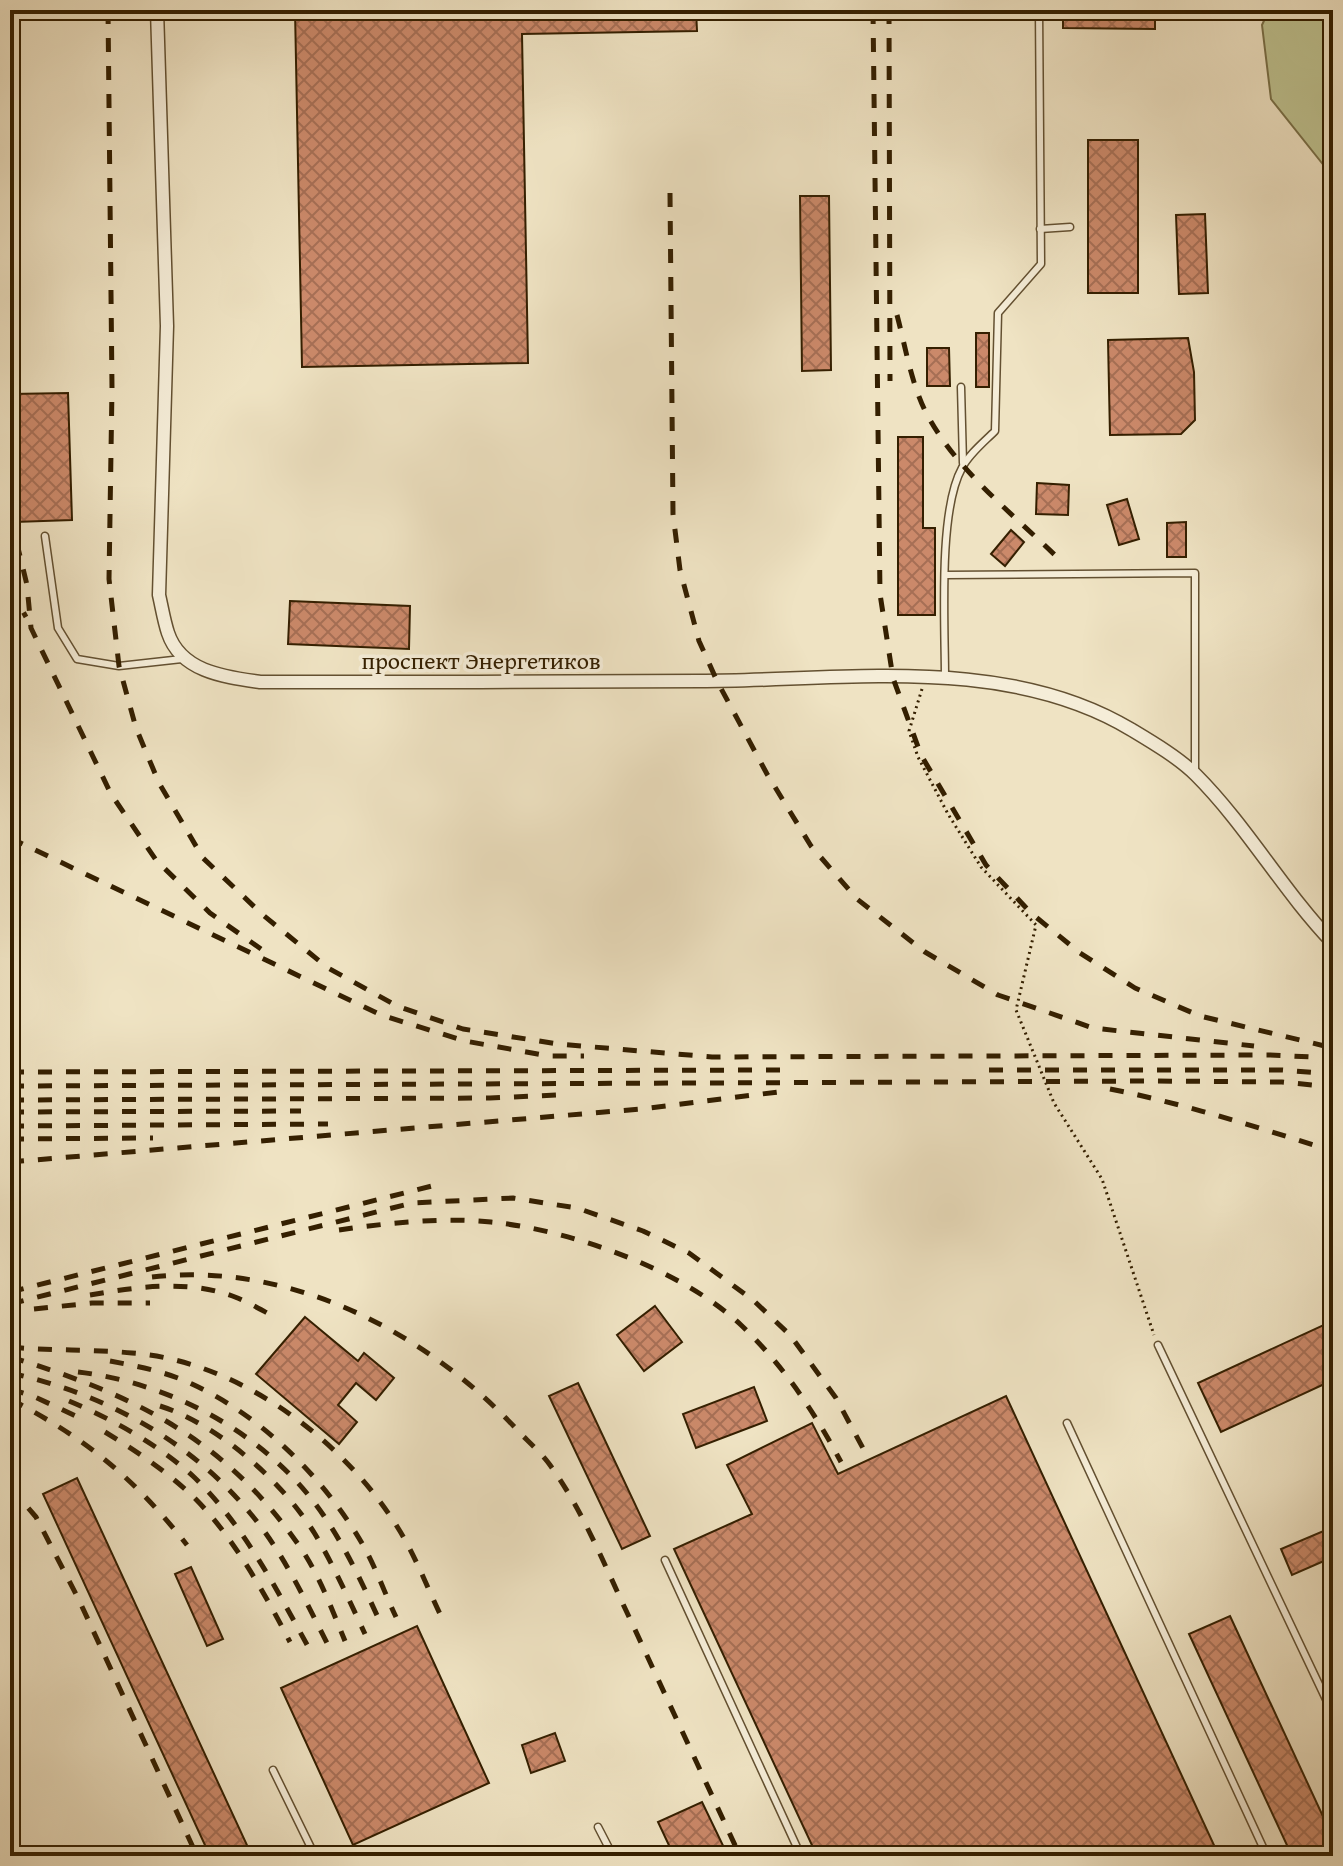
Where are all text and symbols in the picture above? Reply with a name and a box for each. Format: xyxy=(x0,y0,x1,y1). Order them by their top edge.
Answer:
street label: проспект Энергетиков xyxy=(361,643,601,678)

